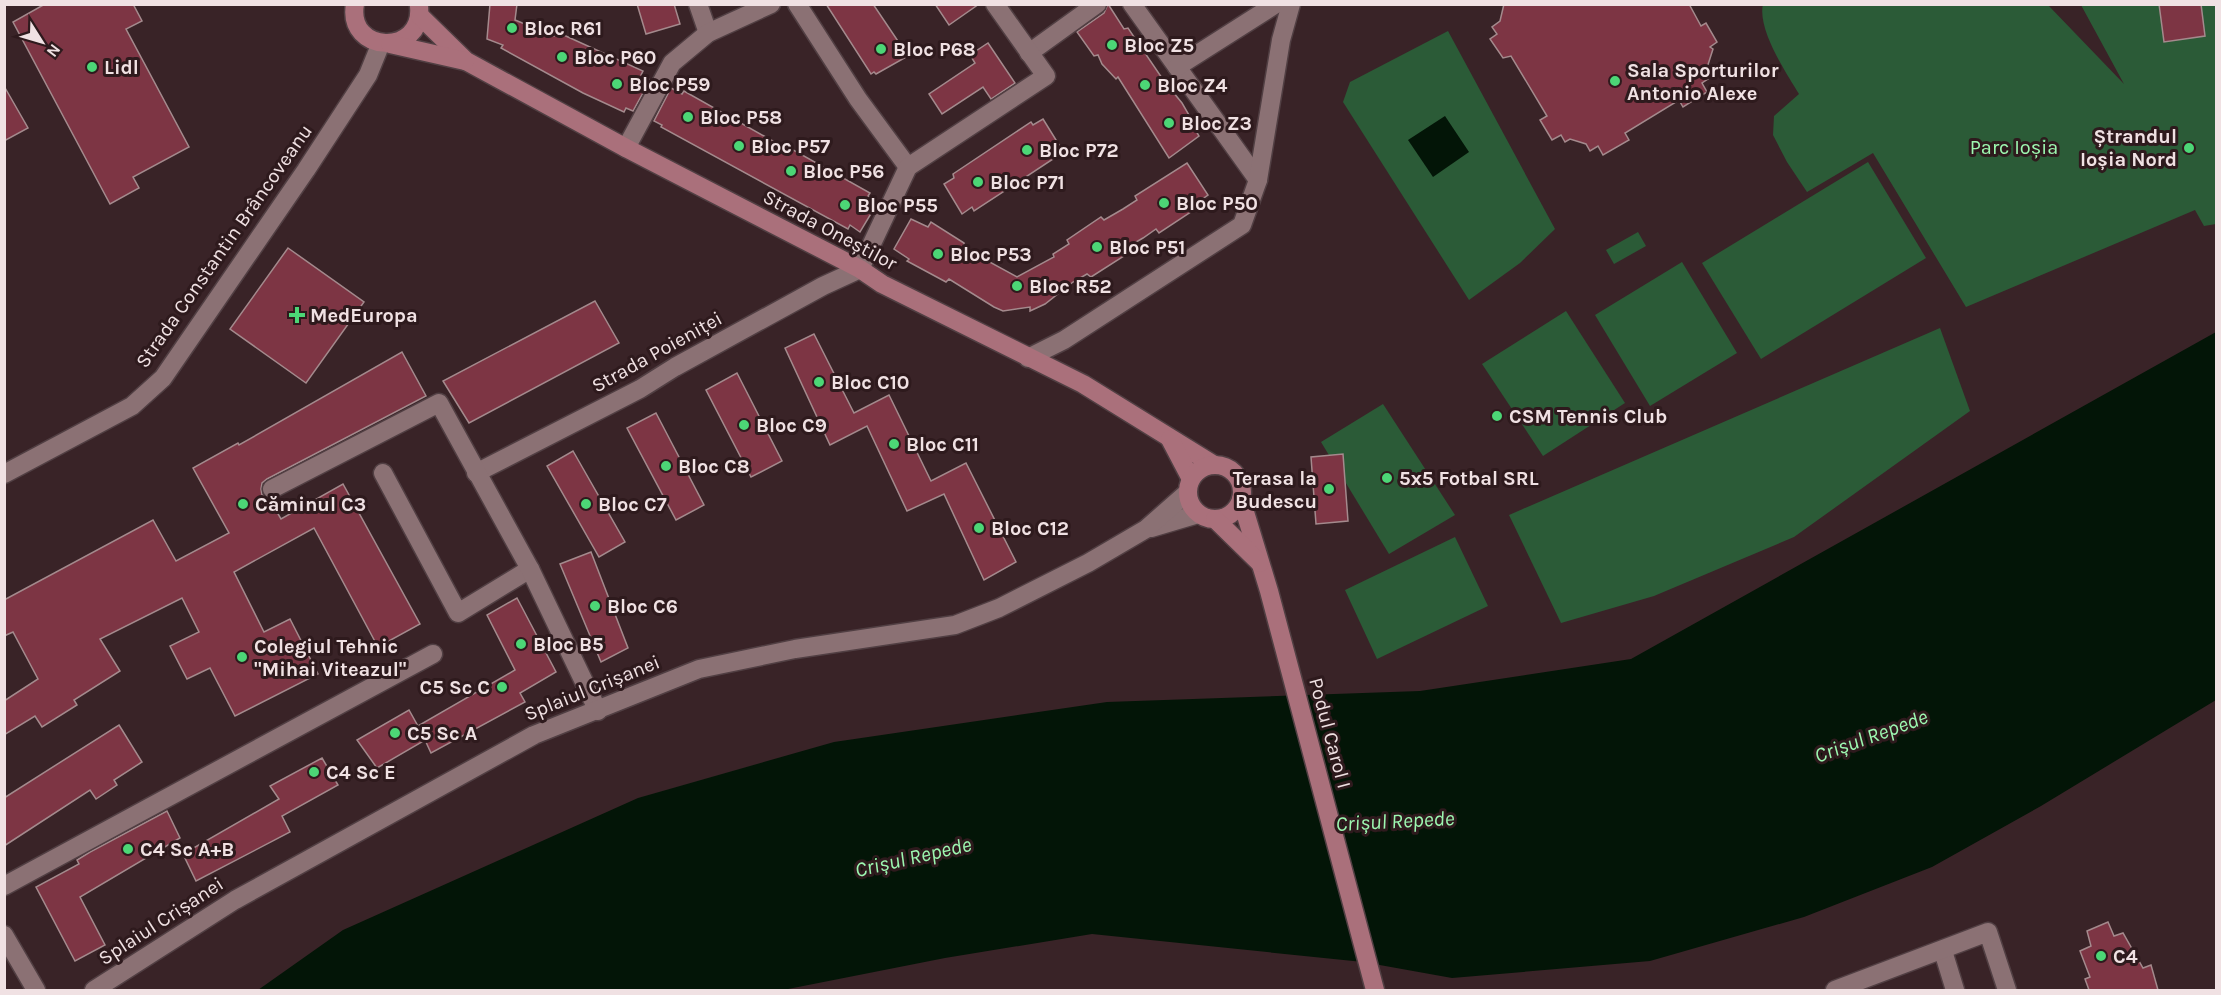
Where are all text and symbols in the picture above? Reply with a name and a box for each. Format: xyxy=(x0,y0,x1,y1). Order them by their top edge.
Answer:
north arrow xyxy=(12,12,72,72)
place label: Bloc R61 xyxy=(524,17,602,40)
marker: Bloc R61 xyxy=(505,21,519,35)
place label: Bloc Z5 xyxy=(1124,34,1194,57)
place label: Bloc P68 xyxy=(893,38,976,61)
marker: Bloc Z5 xyxy=(1105,38,1119,52)
text: N xyxy=(43,40,65,61)
marker: Bloc P68 xyxy=(874,42,888,56)
place label: Bloc P60 xyxy=(574,46,656,69)
marker: Bloc P60 xyxy=(555,50,569,64)
place label: Lidl xyxy=(104,56,139,79)
place label: Sala Sporturilor Antonio Alexe xyxy=(1627,59,1779,105)
marker: Lidl xyxy=(85,60,99,74)
place label: Bloc P59 xyxy=(629,73,710,96)
place label: Bloc Z4 xyxy=(1157,74,1228,97)
marker: Sala Sporturilor Antonio Alexe xyxy=(1608,74,1622,88)
marker: Bloc P59 xyxy=(610,77,624,91)
marker: Bloc Z4 xyxy=(1138,78,1152,92)
place label: Bloc P58 xyxy=(700,106,782,129)
marker: Bloc P58 xyxy=(681,110,695,124)
place label: Bloc Z3 xyxy=(1181,112,1252,135)
marker: Bloc Z3 xyxy=(1162,116,1176,130)
street label: Strada Constantin Brâncoveanu xyxy=(131,120,317,372)
place label: Ștrandul Ioșia Nord xyxy=(2080,125,2177,171)
place label: Bloc P57 xyxy=(751,135,830,158)
park label: Parc Ioșia xyxy=(1970,136,2058,159)
marker: Bloc P57 xyxy=(732,139,746,153)
place label: Bloc P72 xyxy=(1039,139,1119,162)
marker: Ștrandul Ioșia Nord xyxy=(2182,141,2196,155)
marker: Bloc P72 xyxy=(1020,143,1034,157)
place label: Bloc P56 xyxy=(803,160,884,183)
marker: Bloc P56 xyxy=(784,164,798,178)
place label: Bloc P71 xyxy=(990,171,1065,194)
marker: Bloc P71 xyxy=(971,175,985,189)
street label: Strada Oneștilor xyxy=(759,185,902,275)
place label: Bloc P50 xyxy=(1176,192,1258,215)
place label: Bloc P55 xyxy=(857,194,938,217)
marker: Bloc P50 xyxy=(1157,196,1171,210)
marker: Bloc P55 xyxy=(838,198,852,212)
place label: Bloc P51 xyxy=(1109,236,1185,259)
marker: Bloc P51 xyxy=(1090,240,1104,254)
place label: Bloc P53 xyxy=(950,243,1032,266)
marker: Bloc P53 xyxy=(931,247,945,261)
place label: Bloc R52 xyxy=(1029,275,1112,298)
marker: Bloc R52 xyxy=(1010,279,1024,293)
place label: MedEuropa xyxy=(310,304,418,327)
marker: MedEuropa xyxy=(288,306,306,324)
street label: Strada Poieniței xyxy=(588,307,726,397)
place label: Bloc C10 xyxy=(831,371,909,394)
marker: Bloc C10 xyxy=(812,375,826,389)
place label: CSM Tennis Club xyxy=(1509,405,1667,428)
marker: CSM Tennis Club xyxy=(1490,409,1504,423)
place label: Bloc C9 xyxy=(756,414,827,437)
marker: Bloc C9 xyxy=(737,418,751,432)
place label: Bloc C11 xyxy=(906,433,979,456)
marker: Bloc C11 xyxy=(887,437,901,451)
place label: Bloc C8 xyxy=(678,455,750,478)
marker: Bloc C8 xyxy=(659,459,673,473)
place label: Terasa la Budescu xyxy=(1233,467,1317,513)
place label: 5x5 Fotbal SRL xyxy=(1399,467,1539,490)
marker: 5x5 Fotbal SRL xyxy=(1380,471,1394,485)
marker: Terasa la Budescu xyxy=(1322,482,1336,496)
place label: Căminul C3 xyxy=(255,493,366,516)
place label: Bloc C7 xyxy=(598,493,667,516)
marker: Căminul C3 xyxy=(236,497,250,511)
marker: Bloc C7 xyxy=(579,497,593,511)
place label: Bloc C12 xyxy=(991,517,1069,540)
marker: Bloc C12 xyxy=(972,521,986,535)
place label: Bloc C6 xyxy=(607,595,678,618)
marker: Bloc C6 xyxy=(588,599,602,613)
place label: Bloc B5 xyxy=(533,633,604,656)
place label: Colegiul Tehnic "Mihai Viteazul" xyxy=(254,635,407,681)
marker: Bloc B5 xyxy=(514,637,528,651)
marker: Colegiul Tehnic "Mihai Viteazul" xyxy=(235,650,249,664)
street label: Splaiul Crișanei xyxy=(521,650,663,726)
street label: Podul Carol I xyxy=(1304,675,1356,791)
place label: C5 Sc C xyxy=(420,676,490,699)
marker: C5 Sc C xyxy=(495,680,509,694)
water label: Crișul Repede xyxy=(1811,704,1931,768)
place label: C5 Sc A xyxy=(407,722,478,745)
marker: C5 Sc A xyxy=(388,726,402,740)
place label: C4 Sc E xyxy=(326,761,396,784)
marker: C4 Sc E xyxy=(307,765,321,779)
water label: Crișul Repede xyxy=(1335,806,1455,836)
water label: Crișul Repede xyxy=(852,832,974,882)
place label: C4 Sc A+B xyxy=(140,838,234,861)
marker: C4 Sc A+B xyxy=(121,842,135,856)
street label: Splaiul Crișanei xyxy=(94,872,228,970)
place label: C4 xyxy=(2113,945,2138,968)
marker: C4 xyxy=(2094,949,2108,963)

